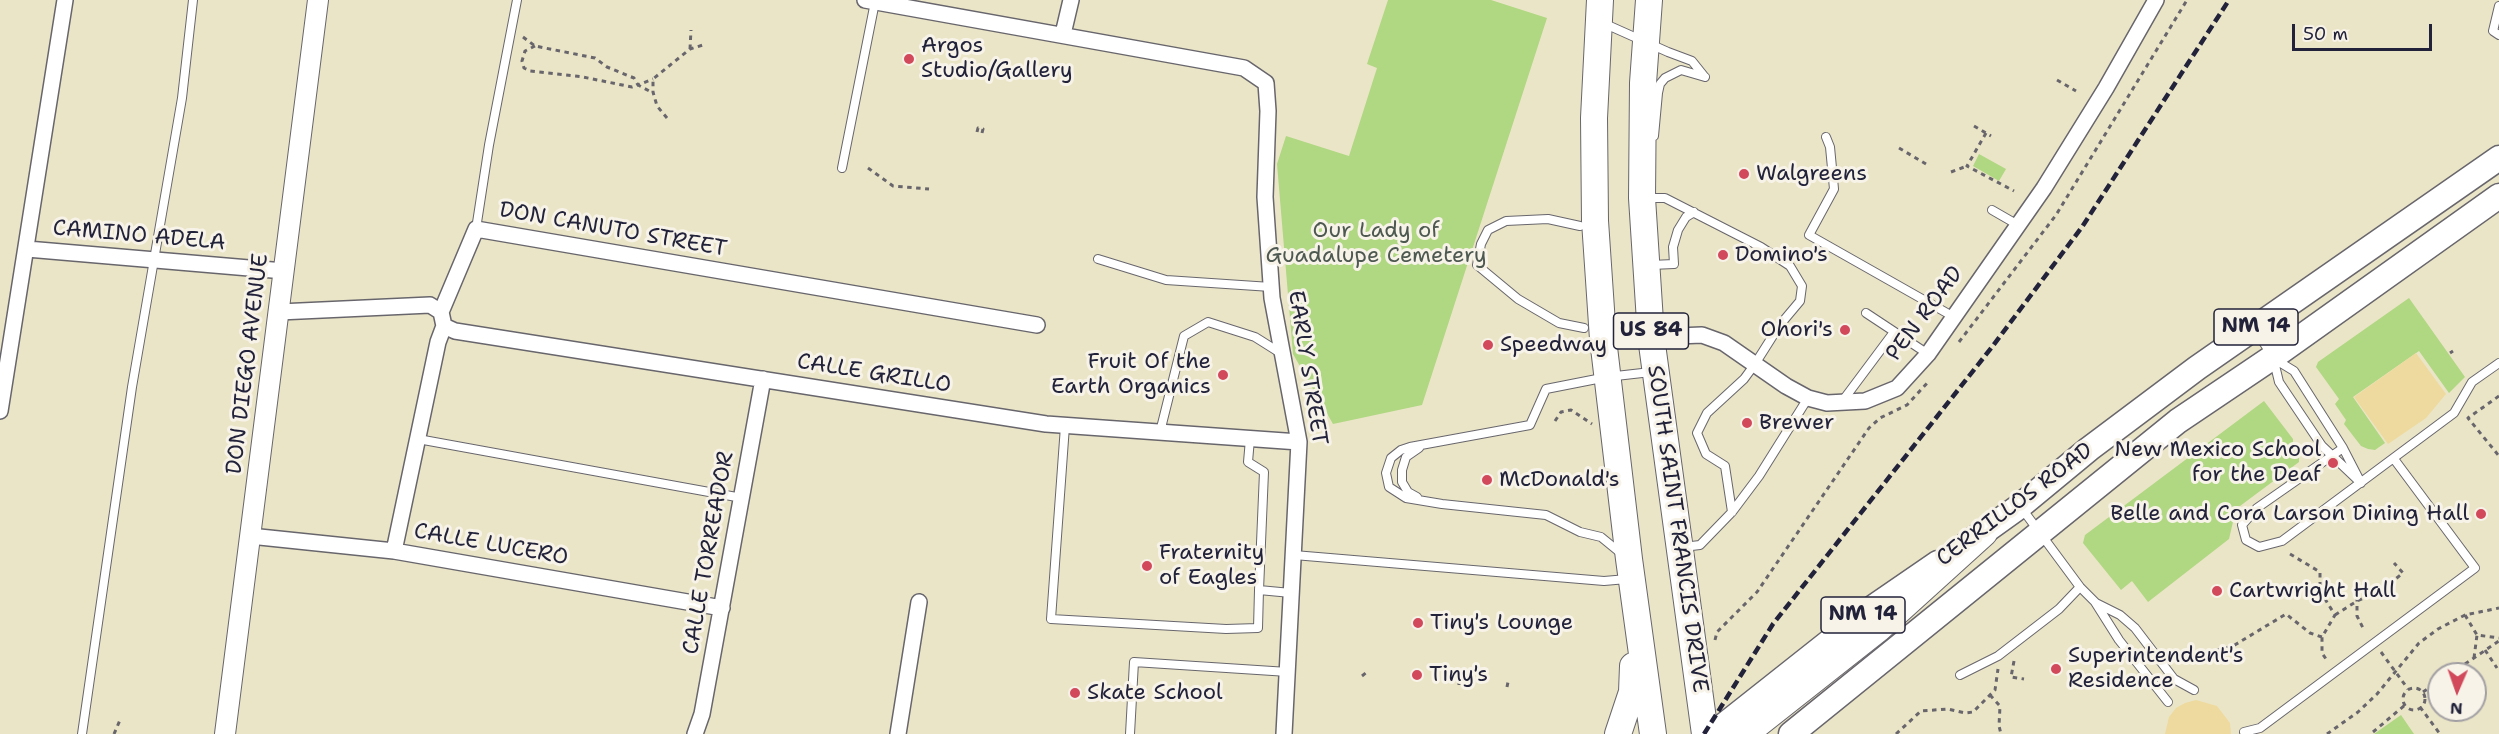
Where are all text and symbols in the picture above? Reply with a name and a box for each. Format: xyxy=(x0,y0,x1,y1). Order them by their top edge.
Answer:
scale bar xyxy=(2295,12,2434,50)
text: 50 m xyxy=(2303,22,2348,46)
place label: Argos Studio/Gallery xyxy=(921,33,1073,84)
marker: Argos Studio/Gallery xyxy=(902,52,916,66)
place label: Walgreens xyxy=(1756,161,1867,187)
marker: Walgreens xyxy=(1737,167,1751,181)
street label: DON CANUTO STREET xyxy=(497,197,729,263)
street label: CAMINO ADELA xyxy=(52,215,226,257)
park label: Our Lady of Guadalupe Cemetery xyxy=(1265,218,1487,270)
place label: Domino's xyxy=(1735,242,1828,268)
marker: Domino's xyxy=(1716,248,1730,262)
street label: DON DIEGO AVENUE xyxy=(221,252,275,476)
street label: PEN ROAD xyxy=(1881,262,1969,366)
street label: EARLY STREET xyxy=(1282,289,1332,447)
road number: NM 14 xyxy=(2214,309,2298,345)
road number: US 84 xyxy=(1614,313,1688,349)
place label: Ohori's xyxy=(1760,317,1833,343)
marker: Ohori's xyxy=(1838,323,1852,337)
place label: Speedway xyxy=(1500,332,1607,358)
marker: Speedway xyxy=(1481,338,1495,352)
street label: CALLE GRILLO xyxy=(795,349,953,399)
place label: Fruit Of the Earth Organics xyxy=(1051,349,1211,400)
street label: SOUTH SAINT FRANCIS DRIVE xyxy=(1641,364,1713,694)
marker: Fruit Of the Earth Organics xyxy=(1216,368,1230,382)
place label: Brewer xyxy=(1759,410,1834,436)
marker: Brewer xyxy=(1740,416,1754,430)
place label: New Mexico School for the Deaf xyxy=(2114,437,2321,488)
street label: CERRILLOS ROAD xyxy=(1932,438,2098,572)
street label: CALLE TORREADOR xyxy=(678,450,740,656)
marker: New Mexico School for the Deaf xyxy=(2326,456,2340,470)
place label: McDonald's xyxy=(1499,467,1620,493)
marker: McDonald's xyxy=(1480,473,1494,487)
place label: Belle and Cora Larson Dining Hall xyxy=(2110,501,2469,527)
marker: Belle and Cora Larson Dining Hall xyxy=(2474,507,2488,521)
street label: CALLE LUCERO xyxy=(412,518,570,572)
place label: Fraternity of Eagles xyxy=(1159,540,1264,592)
marker: Fraternity of Eagles xyxy=(1140,559,1154,573)
place label: Cartwright Hall xyxy=(2229,578,2396,604)
marker: Cartwright Hall xyxy=(2210,584,2224,598)
road number: NM 14 xyxy=(1821,597,1905,633)
place label: Tiny's Lounge xyxy=(1430,610,1573,636)
marker: Tiny's Lounge xyxy=(1411,616,1425,630)
place label: Superintendent's Residence xyxy=(2068,643,2244,694)
place label: Tiny's xyxy=(1429,662,1488,688)
marker: Superintendent's Residence xyxy=(2049,662,2063,676)
north arrow xyxy=(2427,662,2487,722)
marker: Tiny's xyxy=(1410,668,1424,682)
place label: Skate School xyxy=(1087,680,1223,706)
marker: Skate School xyxy=(1068,686,1082,700)
text: N xyxy=(2450,698,2463,719)

